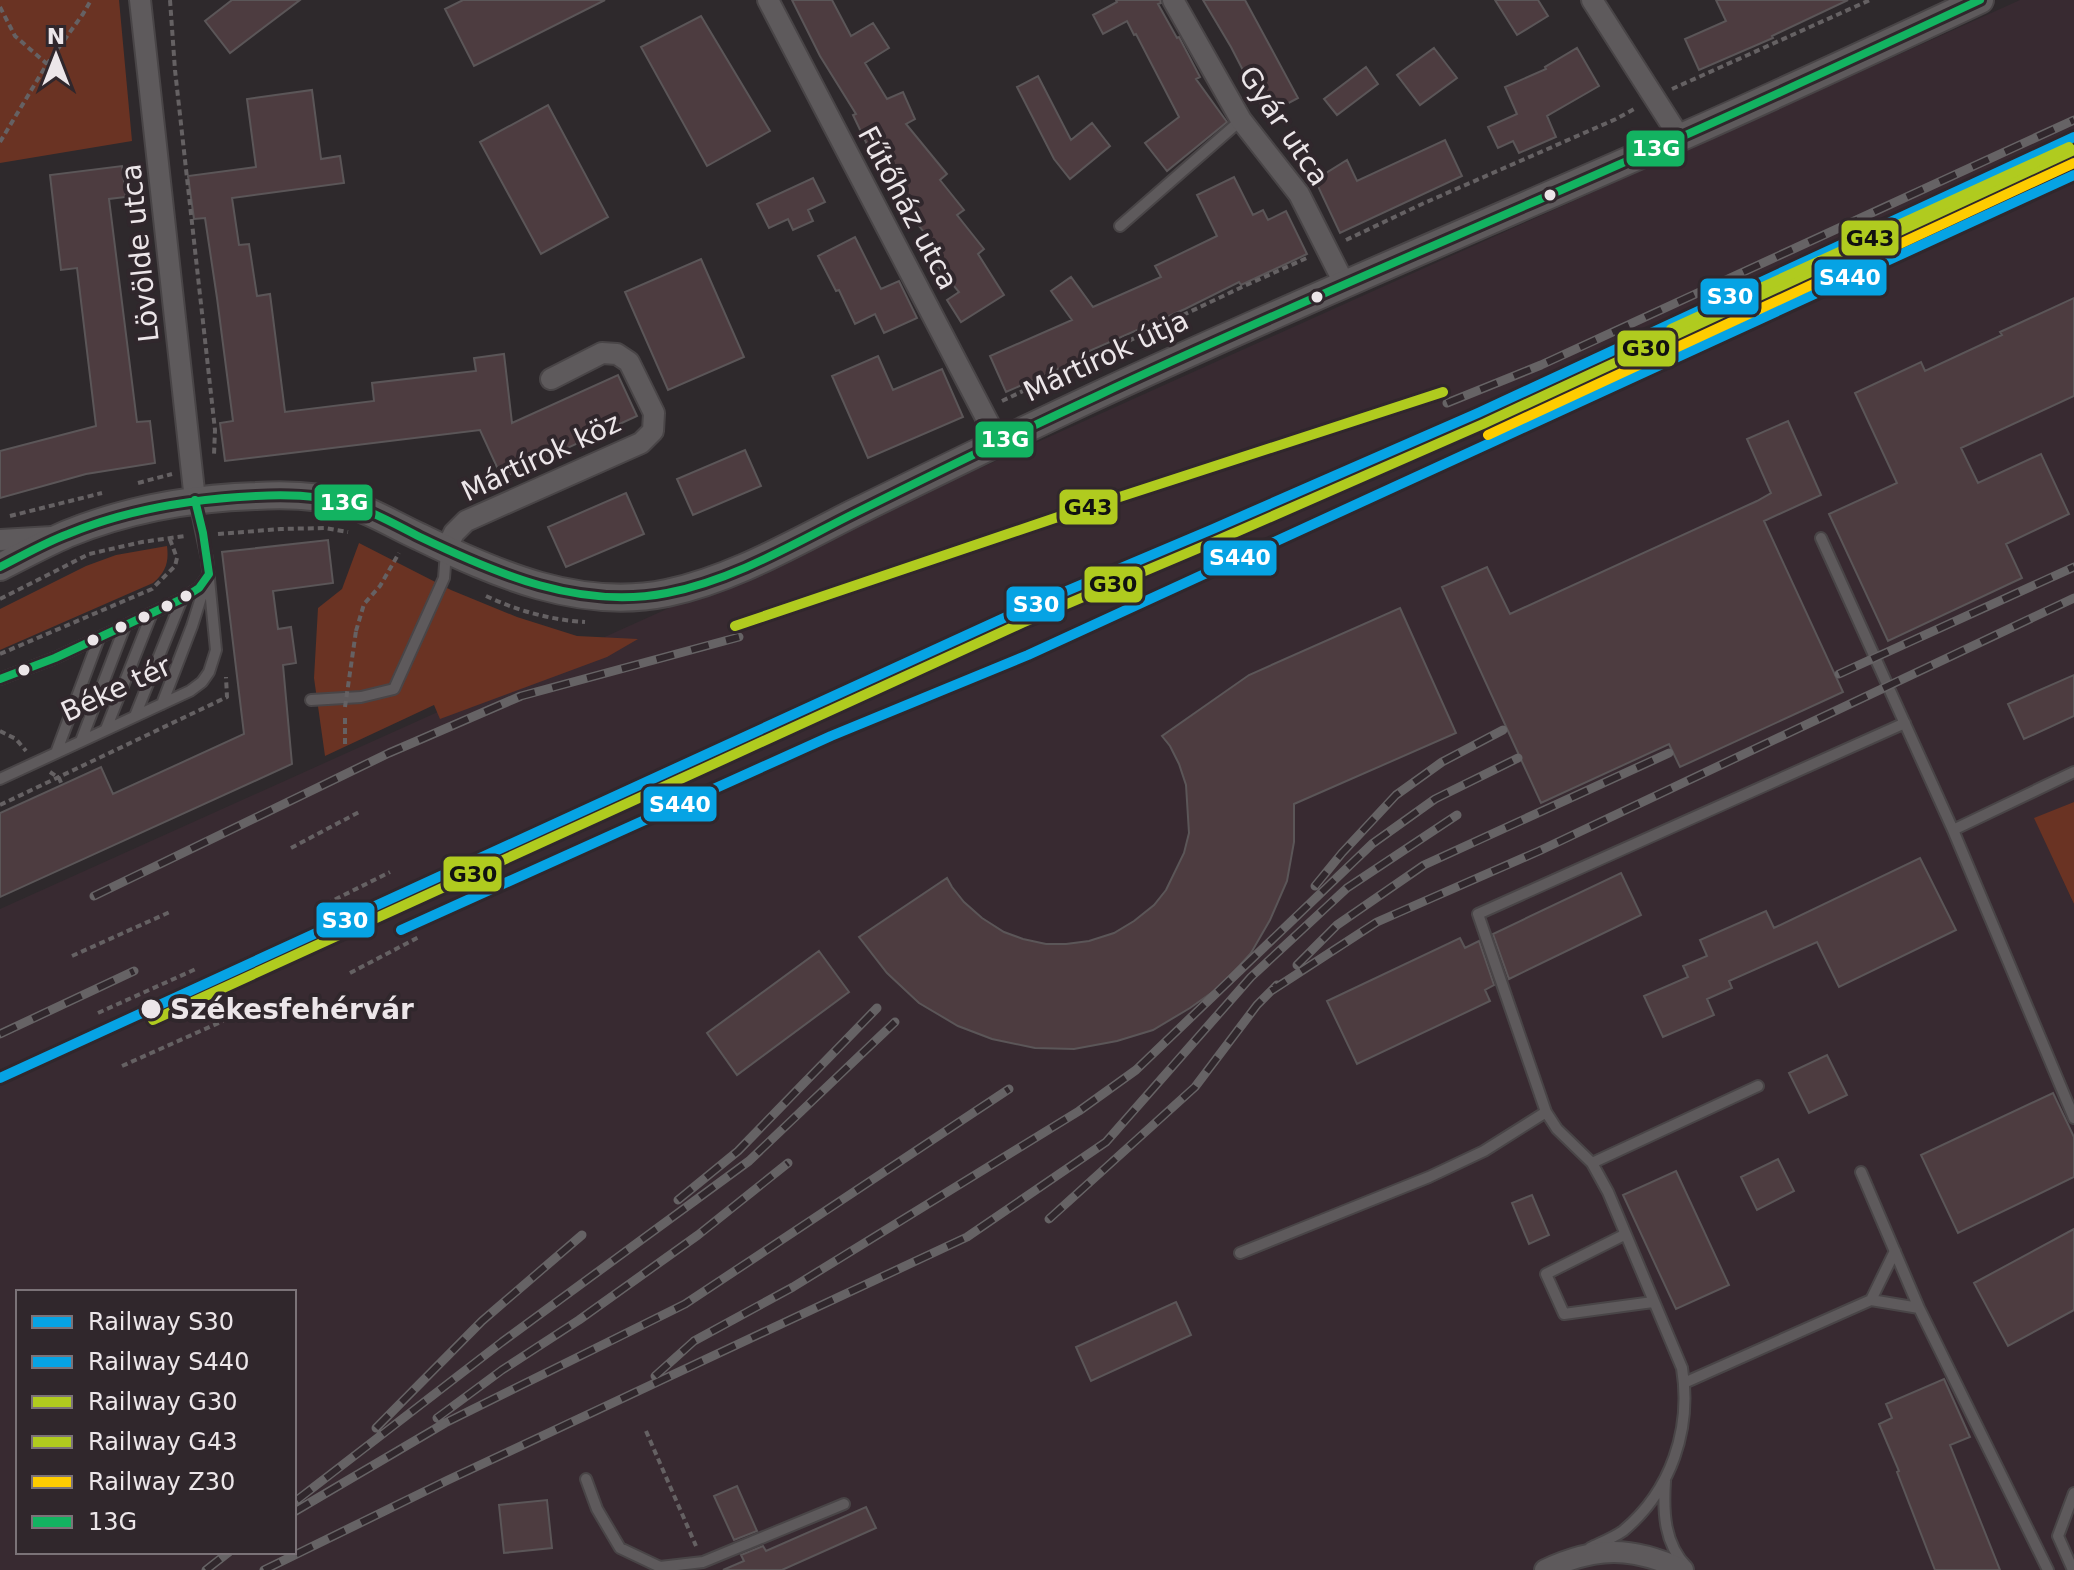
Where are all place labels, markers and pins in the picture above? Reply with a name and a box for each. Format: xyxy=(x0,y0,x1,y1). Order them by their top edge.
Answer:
unlabelled marker xyxy=(1542,187,1558,203)
unlabelled marker xyxy=(1309,289,1325,305)
unlabelled marker xyxy=(178,588,194,604)
unlabelled marker xyxy=(159,598,175,614)
unlabelled marker xyxy=(136,609,152,625)
unlabelled marker xyxy=(113,619,129,635)
unlabelled marker xyxy=(85,632,101,648)
unlabelled marker xyxy=(16,662,32,678)
place label: Székesfehérvár xyxy=(170,993,414,1026)
marker: Székesfehérvár xyxy=(139,997,163,1021)

